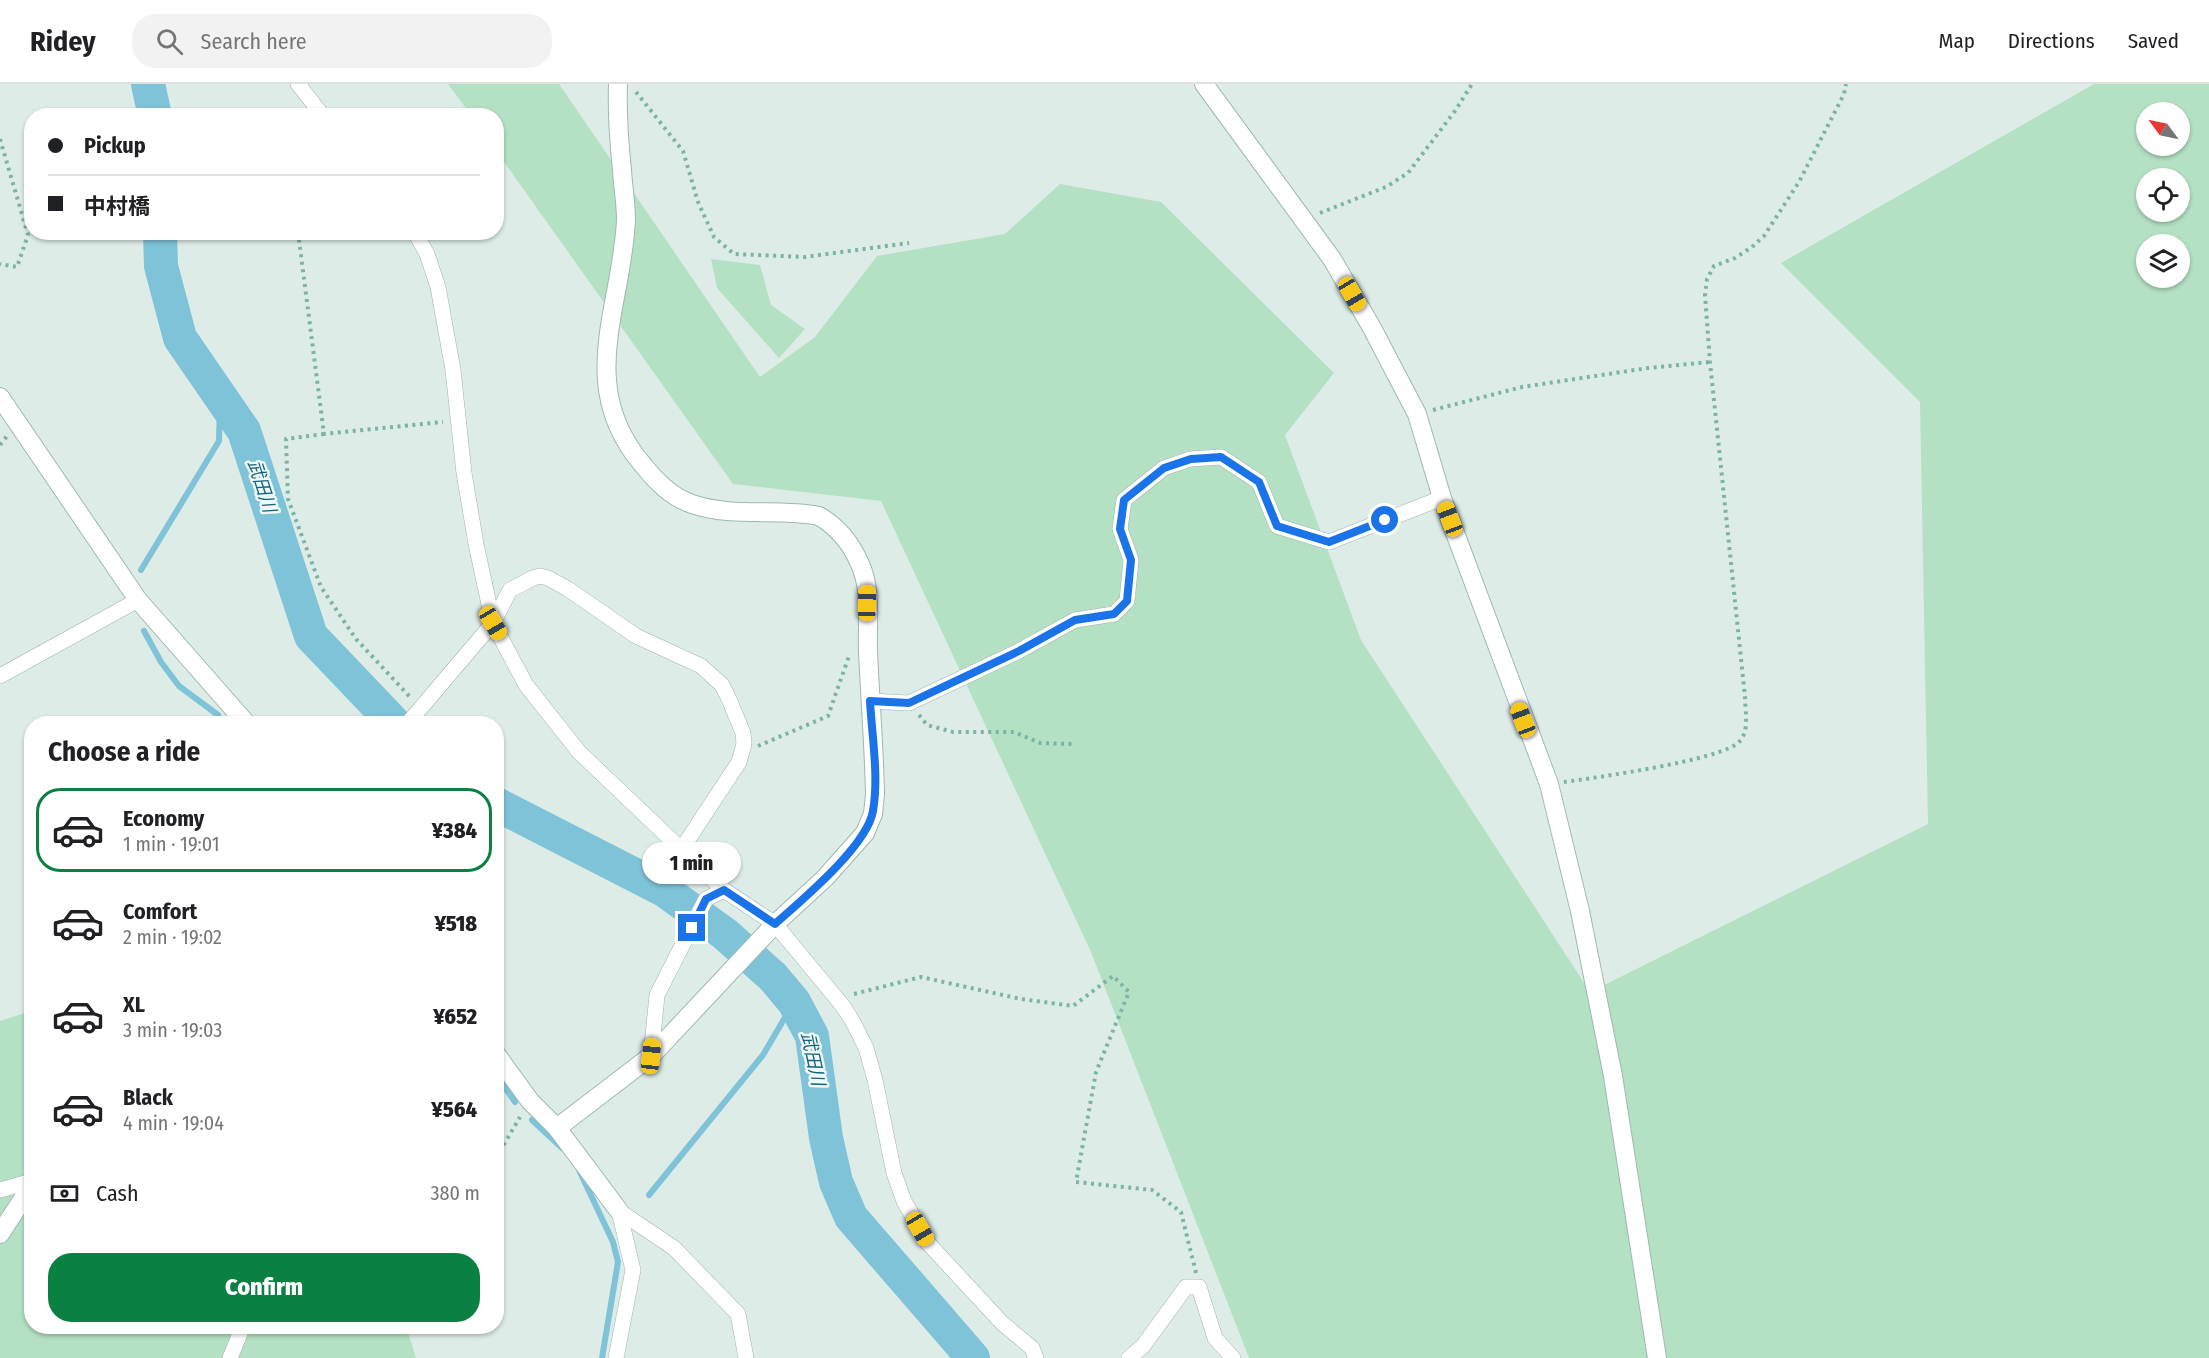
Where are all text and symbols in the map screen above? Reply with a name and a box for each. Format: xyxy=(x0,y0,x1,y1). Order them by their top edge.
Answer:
search box xyxy=(132,14,552,68)
text: Ridey xyxy=(30,25,96,58)
icon: search xyxy=(153,25,186,58)
text: Search here xyxy=(201,28,307,55)
text: Map xyxy=(1938,28,1975,54)
text: Directions xyxy=(2008,28,2095,54)
text: Saved xyxy=(2128,28,2179,54)
north arrow xyxy=(2136,102,2190,156)
map controls xyxy=(2136,102,2190,288)
text: Pickup xyxy=(84,132,146,159)
button: locate xyxy=(2136,168,2190,222)
text: 中村橋 xyxy=(84,193,150,220)
button: layers xyxy=(2136,234,2190,288)
car xyxy=(1335,274,1369,314)
water label: 武田川 xyxy=(243,457,281,517)
car xyxy=(1435,499,1465,539)
route start xyxy=(1371,506,1398,533)
car xyxy=(858,585,876,621)
car xyxy=(476,603,510,643)
car xyxy=(1508,700,1538,740)
text: Choose a ride xyxy=(48,736,200,768)
icon: car xyxy=(51,803,105,857)
text: Economy xyxy=(123,805,204,832)
text: ¥384 xyxy=(432,817,477,844)
text: 1 min · 19:01 xyxy=(123,832,220,856)
callout: 1 min xyxy=(642,841,742,883)
text: 1 min xyxy=(670,851,713,875)
icon: car xyxy=(51,896,105,950)
text: Comfort xyxy=(123,898,197,925)
text: ¥518 xyxy=(434,910,477,937)
route end xyxy=(678,914,705,941)
text: 2 min · 19:02 xyxy=(123,925,222,949)
icon: car xyxy=(51,989,105,1043)
text: XL xyxy=(123,991,145,1018)
text: ¥652 xyxy=(433,1003,477,1030)
text: 3 min · 19:03 xyxy=(123,1018,222,1042)
water label: 武田川 xyxy=(797,1030,830,1090)
car xyxy=(640,1037,662,1075)
icon: car xyxy=(51,1082,105,1136)
text: Black xyxy=(123,1084,173,1111)
text: ¥564 xyxy=(431,1096,477,1123)
text: 4 min · 19:04 xyxy=(123,1111,224,1135)
icon: cash xyxy=(48,1177,81,1210)
text: Cash xyxy=(96,1180,139,1207)
text: 380 m xyxy=(430,1181,480,1205)
car xyxy=(903,1209,937,1249)
button: Confirm xyxy=(48,1253,480,1322)

